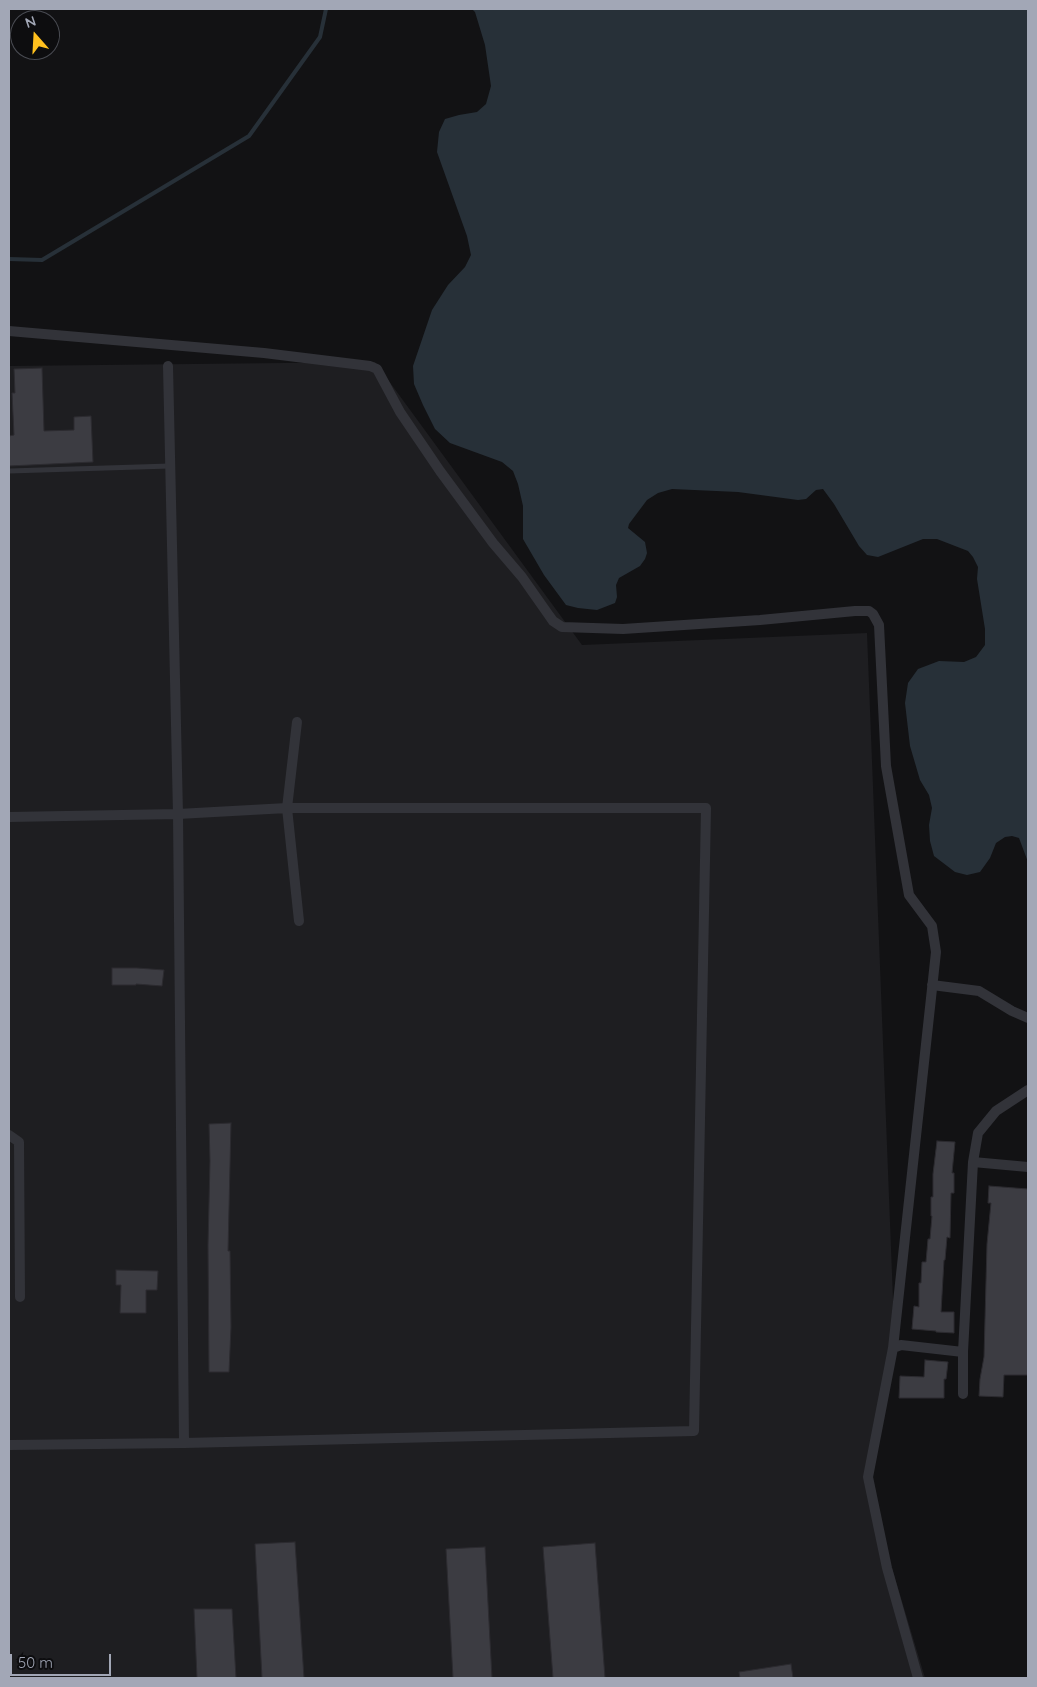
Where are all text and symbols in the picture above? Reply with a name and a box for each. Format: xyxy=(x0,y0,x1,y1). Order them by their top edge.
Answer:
north arrow xyxy=(10,10,60,60)
text: N xyxy=(23,12,38,32)
scale bar xyxy=(12,1644,114,1676)
text: 50 m xyxy=(18,1653,53,1672)

